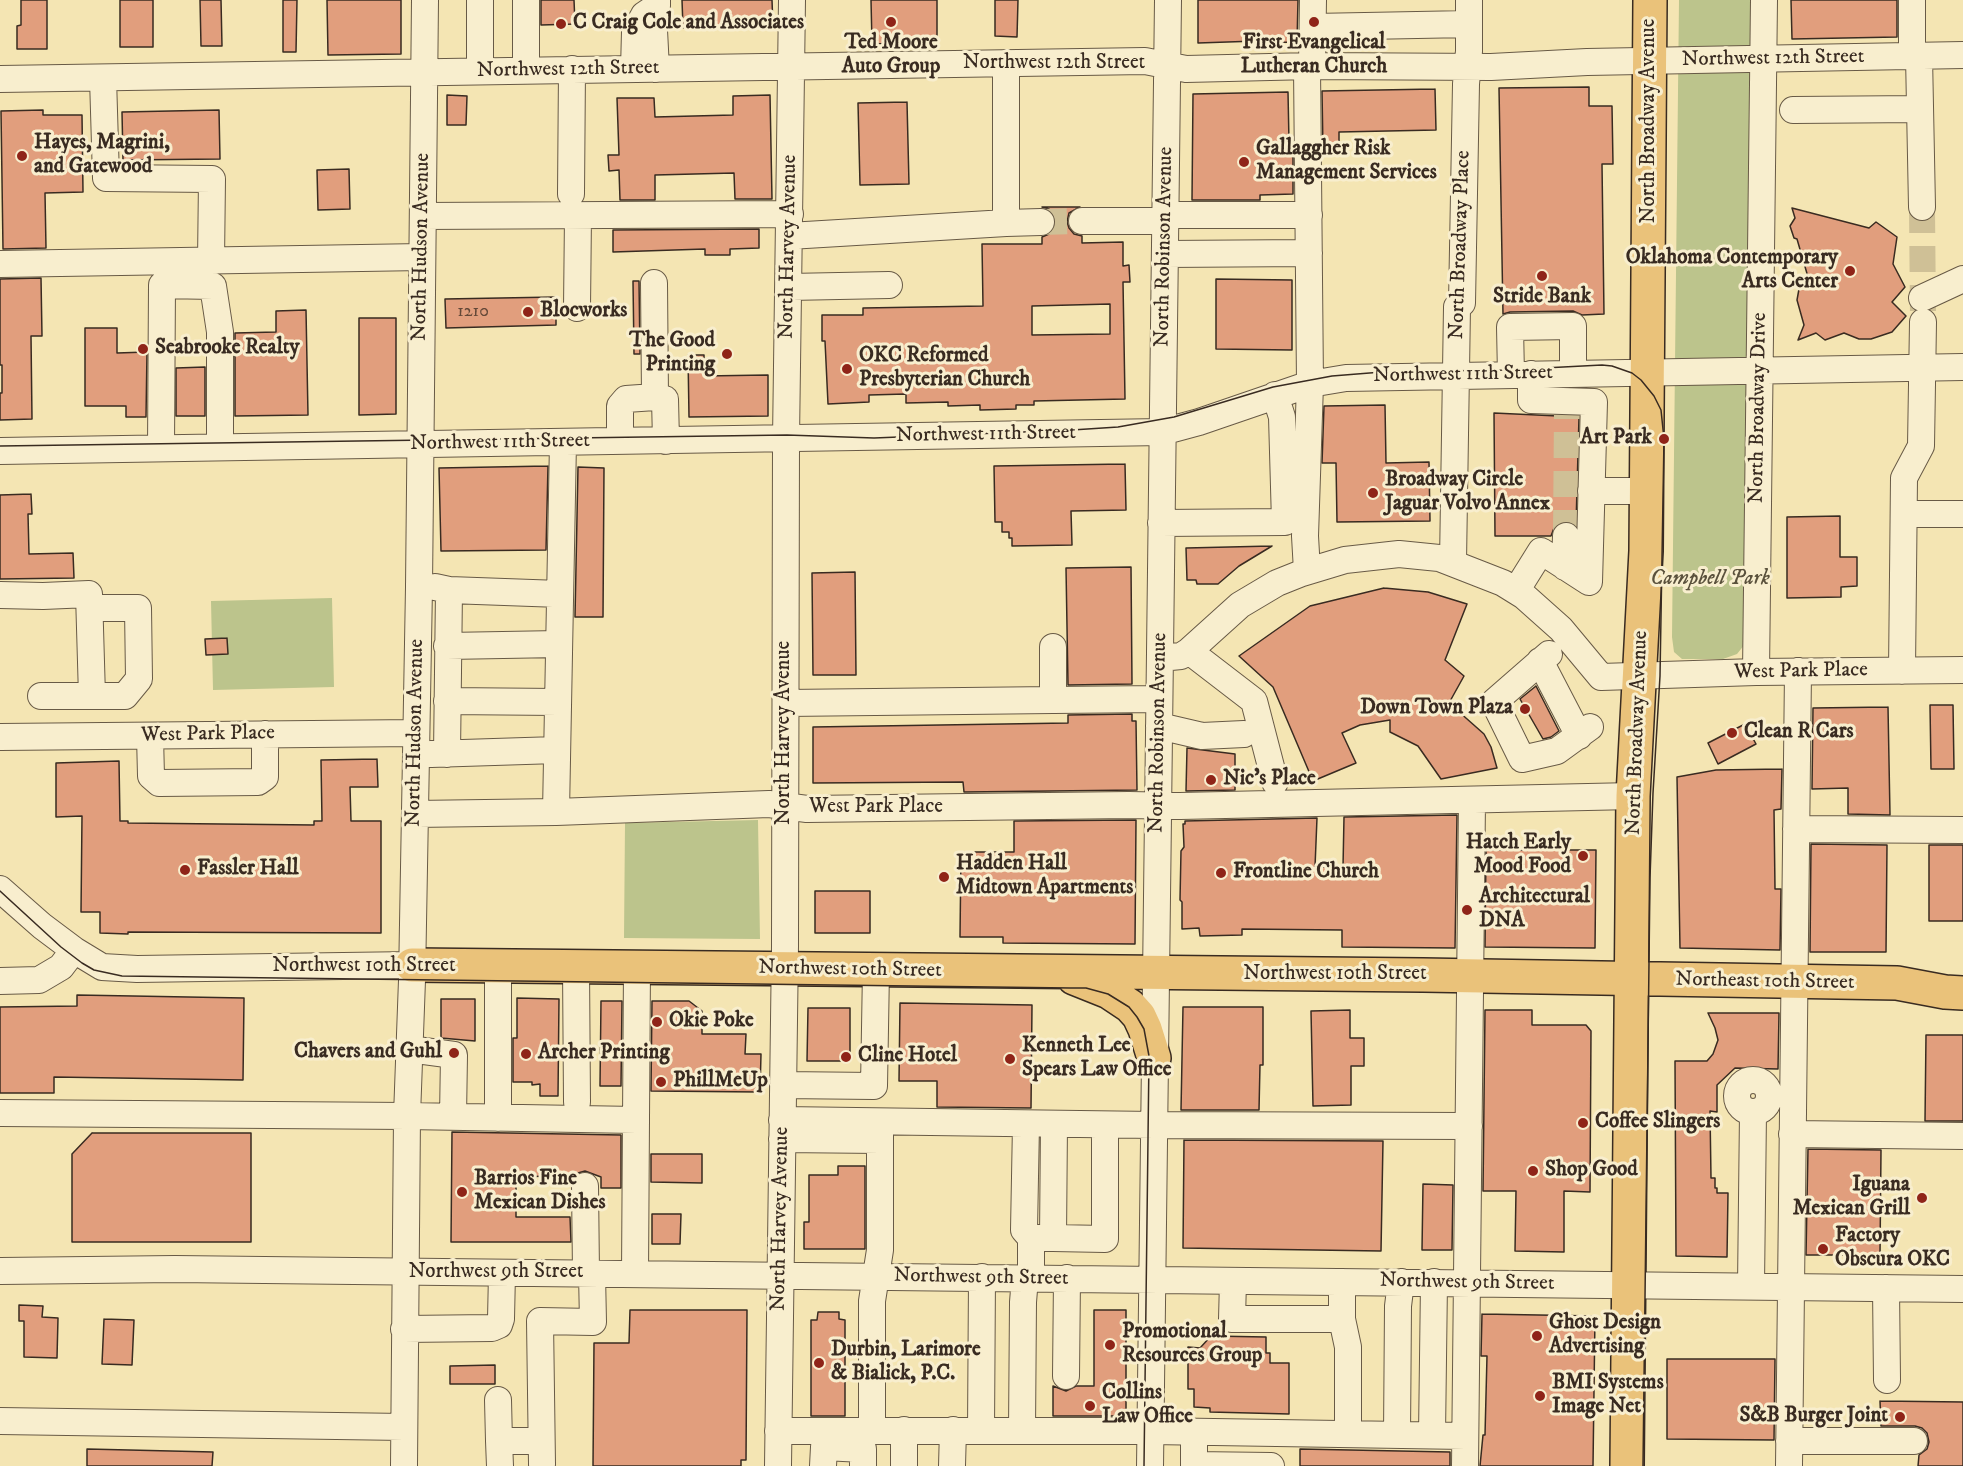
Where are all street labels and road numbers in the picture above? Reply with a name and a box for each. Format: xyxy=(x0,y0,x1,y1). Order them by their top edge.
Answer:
street label: North Broadway Avenue xyxy=(1637,19,1663,223)
street label: Northwest 12th Street xyxy=(1681,45,1865,73)
street label: Northwest 12th Street xyxy=(963,51,1145,77)
street label: Northwest 12th Street xyxy=(476,56,660,84)
street label: North Robinson Avenue xyxy=(1151,147,1179,347)
street label: North Broadway Place xyxy=(1445,150,1477,340)
street label: North Hudson Avenue xyxy=(408,153,436,341)
street label: North Harvey Avenue xyxy=(775,155,803,339)
street label: North Broadway Drive xyxy=(1745,312,1773,504)
street label: Northwest 11th Street xyxy=(1373,361,1553,389)
street label: Northwest 11th Street xyxy=(896,421,1076,449)
street label: Northwest 11th Street xyxy=(410,429,590,457)
street label: North Broadway Avenue xyxy=(1622,630,1654,836)
street label: North Robinson Avenue xyxy=(1145,633,1173,833)
street label: North Hudson Avenue xyxy=(402,639,430,827)
street label: North Harvey Avenue xyxy=(772,641,798,825)
street label: West Park Place xyxy=(1734,658,1868,686)
street label: West Park Place xyxy=(141,721,275,749)
street label: West Park Place xyxy=(809,795,943,821)
street label: Northwest 10th Street xyxy=(272,954,456,980)
street label: Northwest 10th Street xyxy=(758,956,942,984)
street label: Northwest 10th Street xyxy=(1243,962,1427,988)
street label: Northeast 10th Street xyxy=(1675,968,1855,996)
street label: North Harvey Avenue xyxy=(767,1127,795,1311)
street label: Northwest 9th Street xyxy=(408,1260,584,1286)
street label: Northwest 9th Street xyxy=(893,1264,1069,1292)
street label: Northwest 9th Street xyxy=(1379,1269,1555,1297)

